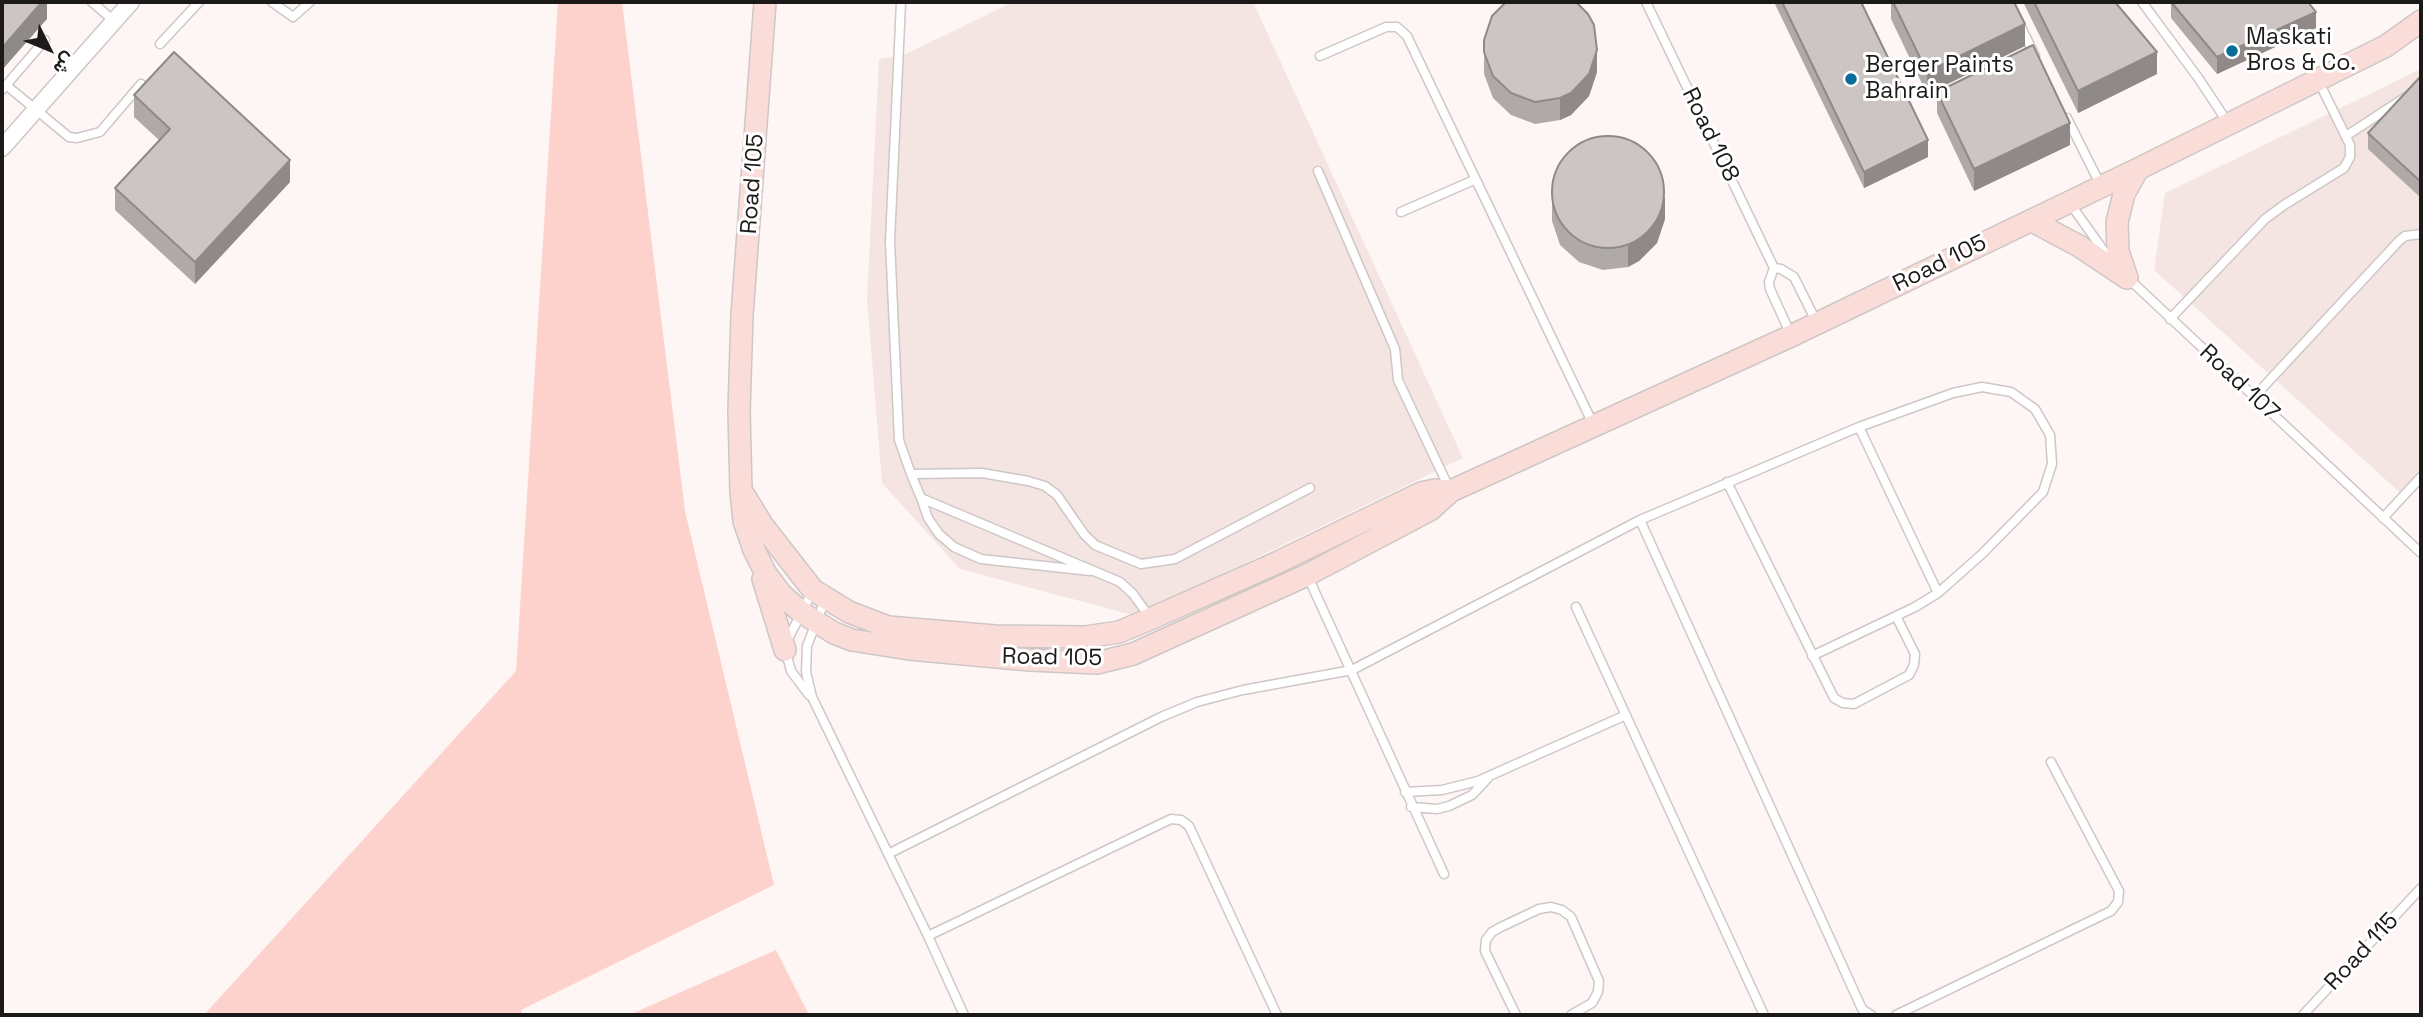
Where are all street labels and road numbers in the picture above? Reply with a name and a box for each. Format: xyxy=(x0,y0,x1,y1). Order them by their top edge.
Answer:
street label: Road 108 xyxy=(1675,84,1745,186)
street label: Road 105 xyxy=(736,133,770,235)
street label: Road 105 xyxy=(1889,230,1991,298)
street label: Road 107 xyxy=(2193,339,2285,427)
street label: Road 105 xyxy=(1002,643,1102,673)
street label: Road 115 xyxy=(2319,908,2405,996)

